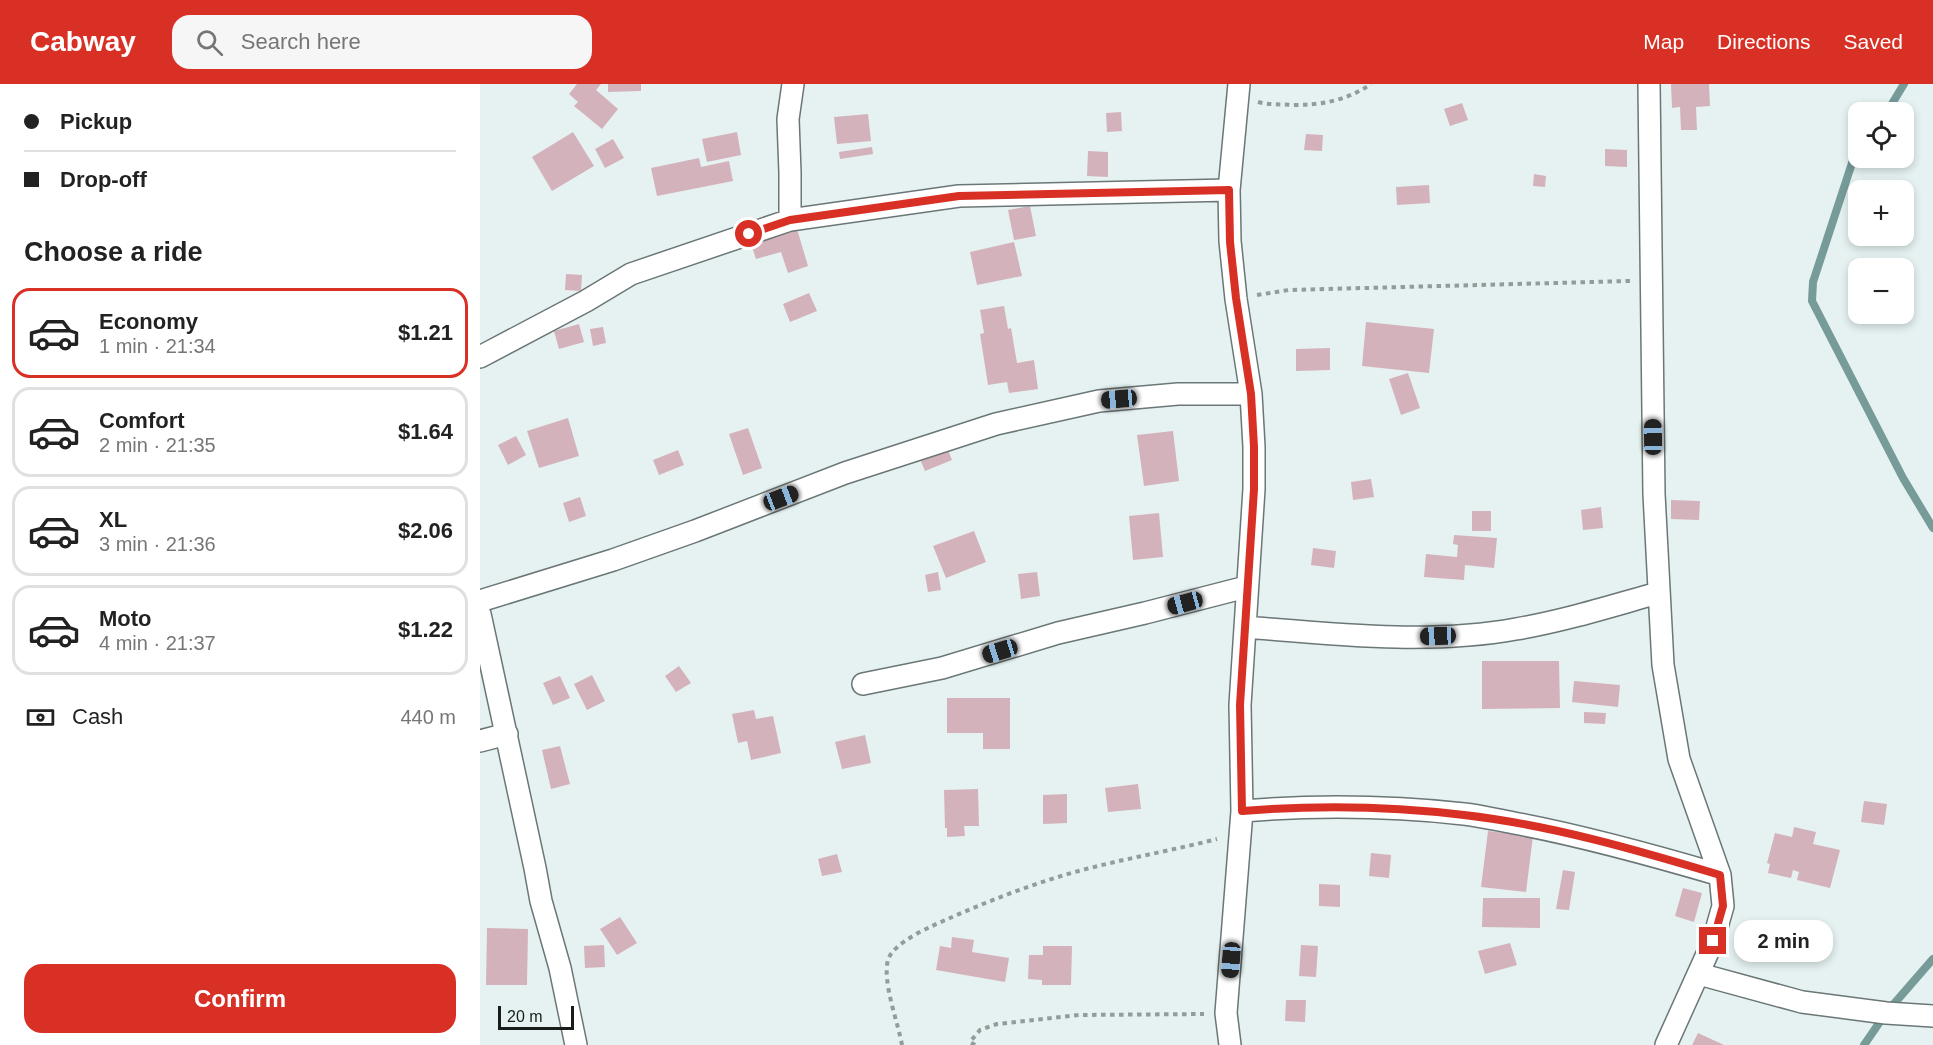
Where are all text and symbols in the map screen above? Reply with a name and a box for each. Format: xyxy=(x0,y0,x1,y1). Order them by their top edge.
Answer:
search box xyxy=(172,15,592,69)
text: Cabway xyxy=(30,26,136,57)
icon: search xyxy=(193,26,226,59)
text: Search here xyxy=(241,29,361,54)
text: Map xyxy=(1643,30,1684,53)
text: Directions xyxy=(1717,30,1810,53)
text: Saved xyxy=(1843,30,1903,53)
map controls xyxy=(1848,102,1914,324)
button: locate xyxy=(1848,102,1914,168)
text: Pickup xyxy=(60,109,132,134)
text: Drop-off xyxy=(60,167,147,192)
button: + xyxy=(1848,180,1914,246)
route start xyxy=(735,220,762,247)
text: Choose a ride xyxy=(24,237,203,267)
button: − xyxy=(1848,258,1914,324)
icon: car xyxy=(27,306,81,360)
text: Economy xyxy=(99,309,198,334)
text: $1.21 xyxy=(398,320,453,345)
text: 1 min · 21:34 xyxy=(99,335,216,357)
car xyxy=(1100,388,1138,410)
icon: car xyxy=(27,405,81,459)
text: Comfort xyxy=(99,408,185,433)
text: $1.64 xyxy=(398,419,453,444)
car xyxy=(1644,419,1662,455)
text: 2 min · 21:35 xyxy=(99,434,216,456)
car xyxy=(761,483,801,513)
icon: car xyxy=(27,504,81,558)
text: XL xyxy=(99,507,127,532)
text: $2.06 xyxy=(398,518,453,543)
text: 3 min · 21:36 xyxy=(99,533,216,555)
car xyxy=(1165,590,1205,616)
icon: car xyxy=(27,603,81,657)
text: Moto xyxy=(99,606,152,631)
text: $1.22 xyxy=(398,617,453,642)
car xyxy=(1420,626,1456,646)
text: 4 min · 21:37 xyxy=(99,632,216,654)
car xyxy=(980,637,1020,665)
icon: cash xyxy=(24,701,57,734)
text: Cash xyxy=(72,704,123,729)
text: 440 m xyxy=(400,706,456,728)
callout: 2 min xyxy=(1734,920,1833,962)
route end xyxy=(1699,927,1726,954)
text: 2 min xyxy=(1757,930,1810,952)
car xyxy=(1220,941,1242,979)
button: Confirm xyxy=(24,964,456,1033)
scale bar xyxy=(498,1003,574,1030)
text: 20 m xyxy=(507,1008,543,1025)

